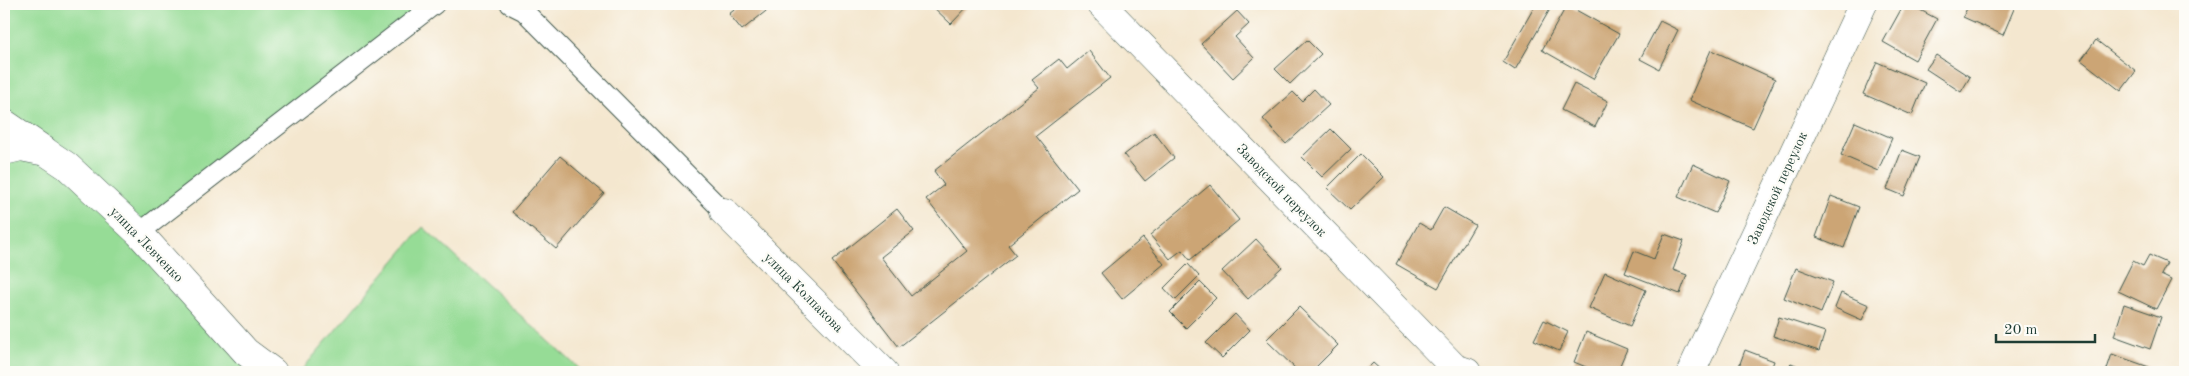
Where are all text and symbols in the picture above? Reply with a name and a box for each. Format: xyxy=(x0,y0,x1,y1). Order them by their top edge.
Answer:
street label: Заводской переулок xyxy=(1746,130,1810,247)
street label: Заводской переулок xyxy=(1234,142,1329,240)
street label: улица Левченко xyxy=(107,204,186,285)
street label: улица Колпакова xyxy=(761,250,846,335)
scale bar xyxy=(1996,311,2095,343)
text: 20 m xyxy=(2004,323,2038,338)

